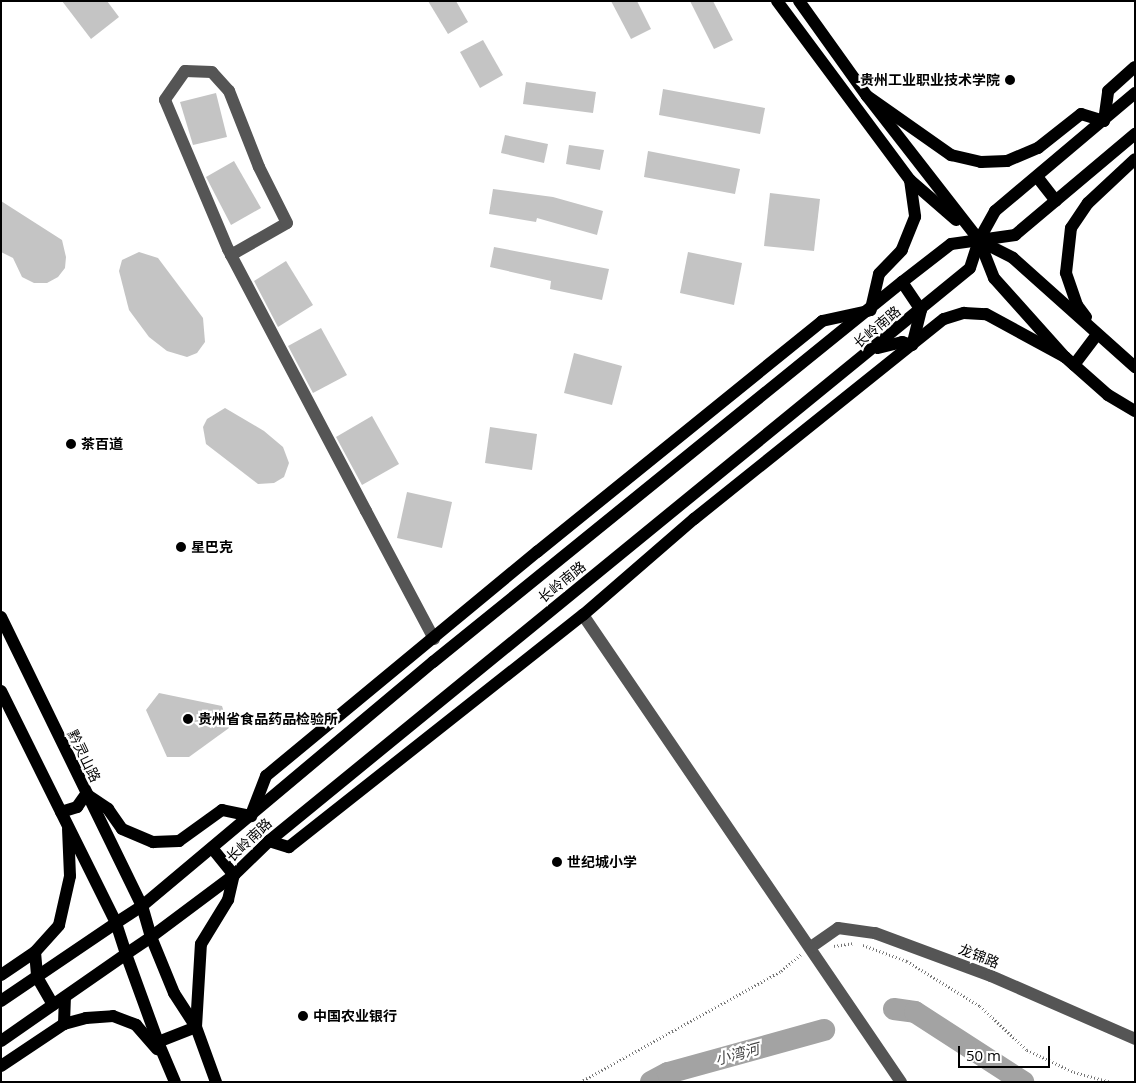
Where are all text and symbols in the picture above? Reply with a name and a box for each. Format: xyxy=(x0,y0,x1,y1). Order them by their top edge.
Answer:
place label: 贵州工业职业技术学院 xyxy=(860,72,1000,88)
marker: 贵州工业职业技术学院 xyxy=(1004,74,1016,86)
street label: 长岭南路 xyxy=(850,303,904,351)
place label: 茶百道 xyxy=(81,436,123,452)
marker: 茶百道 xyxy=(65,438,77,450)
place label: 星巴克 xyxy=(191,539,233,555)
marker: 星巴克 xyxy=(175,541,187,553)
street label: 长岭南路 xyxy=(535,558,589,606)
place label: 贵州省食品药品检验所 xyxy=(198,711,338,727)
marker: 贵州省食品药品检验所 xyxy=(182,713,194,725)
street label: 黔灵山路 xyxy=(64,727,104,785)
street label: 长岭南路 xyxy=(223,815,275,865)
place label: 世纪城小学 xyxy=(567,854,637,870)
marker: 世纪城小学 xyxy=(551,856,563,868)
street label: 龙锦路 xyxy=(956,941,1002,971)
place label: 中国农业银行 xyxy=(313,1008,397,1024)
marker: 中国农业银行 xyxy=(297,1010,309,1022)
scale bar xyxy=(961,1036,1054,1068)
water label: 小湾河 xyxy=(713,1039,761,1069)
text: 50 m xyxy=(966,1045,1001,1065)

